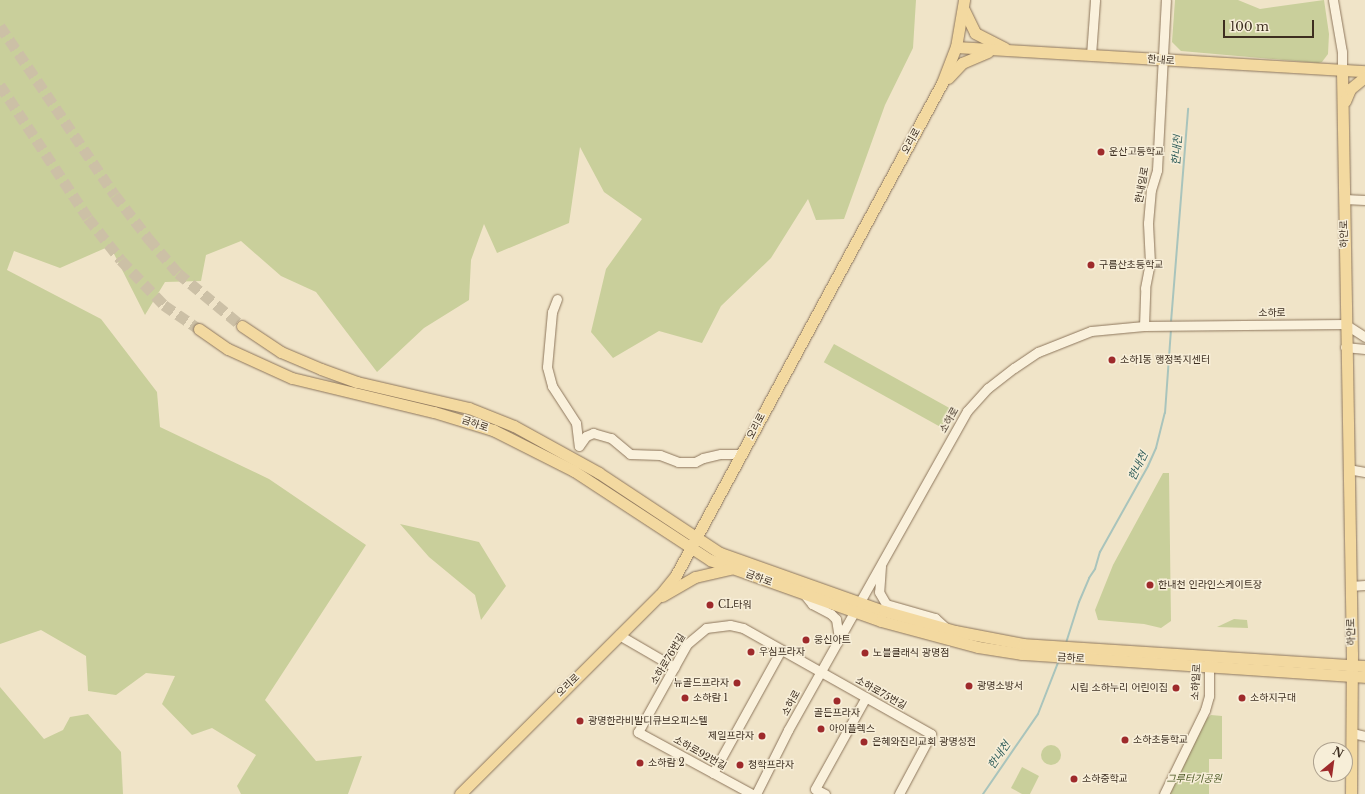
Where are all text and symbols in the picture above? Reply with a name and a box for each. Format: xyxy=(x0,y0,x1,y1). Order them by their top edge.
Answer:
scale bar xyxy=(1225,12,1316,38)
text: 100 m xyxy=(1230,19,1269,34)
street label: 한내로 xyxy=(1147,53,1175,67)
street label: 오리로 xyxy=(899,126,923,156)
water label: 한내천 xyxy=(1169,134,1185,166)
place label: 운산고등학교 xyxy=(1109,146,1164,158)
marker: 운산고등학교 xyxy=(1096,147,1106,157)
street label: 한내일로 xyxy=(1133,166,1151,204)
street label: 하안로 xyxy=(1338,220,1350,248)
place label: 구름산초등학교 xyxy=(1099,259,1163,271)
marker: 구름산초등학교 xyxy=(1086,260,1096,270)
street label: 소하로 xyxy=(1258,307,1286,319)
place label: 소하1동 행정복지센터 xyxy=(1120,354,1210,366)
marker: 소하1동 행정복지센터 xyxy=(1107,355,1117,365)
street label: 소하로 xyxy=(937,405,961,435)
street label: 오리로 xyxy=(744,411,768,441)
street label: 금하로 xyxy=(460,414,490,434)
water label: 한내천 xyxy=(1125,449,1151,483)
street label: 금하로 xyxy=(744,568,774,588)
place label: 한내천 인라인스케이트장 xyxy=(1158,579,1262,591)
marker: 한내천 인라인스케이트장 xyxy=(1145,580,1155,590)
place label: CL타워 xyxy=(718,599,752,611)
marker: CL타워 xyxy=(705,600,715,610)
street label: 하안로 xyxy=(1345,618,1357,646)
street label: 소하로76번길 xyxy=(648,631,688,687)
place label: 웅신아트 xyxy=(814,634,851,646)
marker: 웅신아트 xyxy=(801,635,811,645)
place label: 우심프라자 xyxy=(759,646,805,658)
marker: 우심프라자 xyxy=(746,647,756,657)
place label: 노블클래식 광명점 xyxy=(873,647,949,659)
marker: 노블클래식 광명점 xyxy=(860,648,870,658)
street label: 금하로 xyxy=(1057,651,1085,665)
street label: 소하일로 xyxy=(1189,663,1203,701)
street label: 오리로 xyxy=(554,671,582,699)
street label: 소하로75번길 xyxy=(853,674,909,712)
place label: 뉴골드프라자 xyxy=(674,677,729,689)
marker: 뉴골드프라자 xyxy=(732,678,742,688)
place label: 광명소방서 xyxy=(977,680,1023,692)
marker: 광명소방서 xyxy=(964,681,974,691)
place label: 시립 소하누리 어린이집 xyxy=(1070,682,1168,694)
marker: 시립 소하누리 어린이집 xyxy=(1171,683,1181,693)
street label: 소하로 xyxy=(779,688,803,718)
place label: 소하람 1 xyxy=(693,692,728,704)
place label: 소하지구대 xyxy=(1250,692,1296,704)
marker: 소하람 1 xyxy=(680,693,690,703)
marker: 소하지구대 xyxy=(1237,693,1247,703)
marker: 골든프라자 xyxy=(832,696,842,706)
place label: 골든프라자 xyxy=(814,707,860,719)
place label: 광명한라비발디큐브오피스텔 xyxy=(588,715,708,727)
marker: 광명한라비발디큐브오피스텔 xyxy=(575,716,585,726)
place label: 아이플렉스 xyxy=(829,723,875,735)
marker: 아이플렉스 xyxy=(816,724,826,734)
place label: 제일프라자 xyxy=(708,730,754,742)
marker: 제일프라자 xyxy=(757,731,767,741)
street label: 소하로92번길 xyxy=(671,734,729,772)
place label: 소하초등학교 xyxy=(1133,734,1188,746)
marker: 소하초등학교 xyxy=(1120,735,1130,745)
place label: 은혜와진리교회 광명성전 xyxy=(872,736,976,748)
marker: 은혜와진리교회 광명성전 xyxy=(859,737,869,747)
water label: 한내천 xyxy=(985,739,1013,771)
north arrow xyxy=(1313,742,1353,782)
text: N xyxy=(1330,744,1346,761)
place label: 소하람 2 xyxy=(648,757,685,769)
marker: 소하람 2 xyxy=(635,758,645,768)
place label: 청학프라자 xyxy=(748,759,794,771)
marker: 청학프라자 xyxy=(735,760,745,770)
place label: 소하중학교 xyxy=(1082,773,1128,785)
park label: 그루터기공원 xyxy=(1166,773,1222,785)
marker: 소하중학교 xyxy=(1069,774,1079,784)

